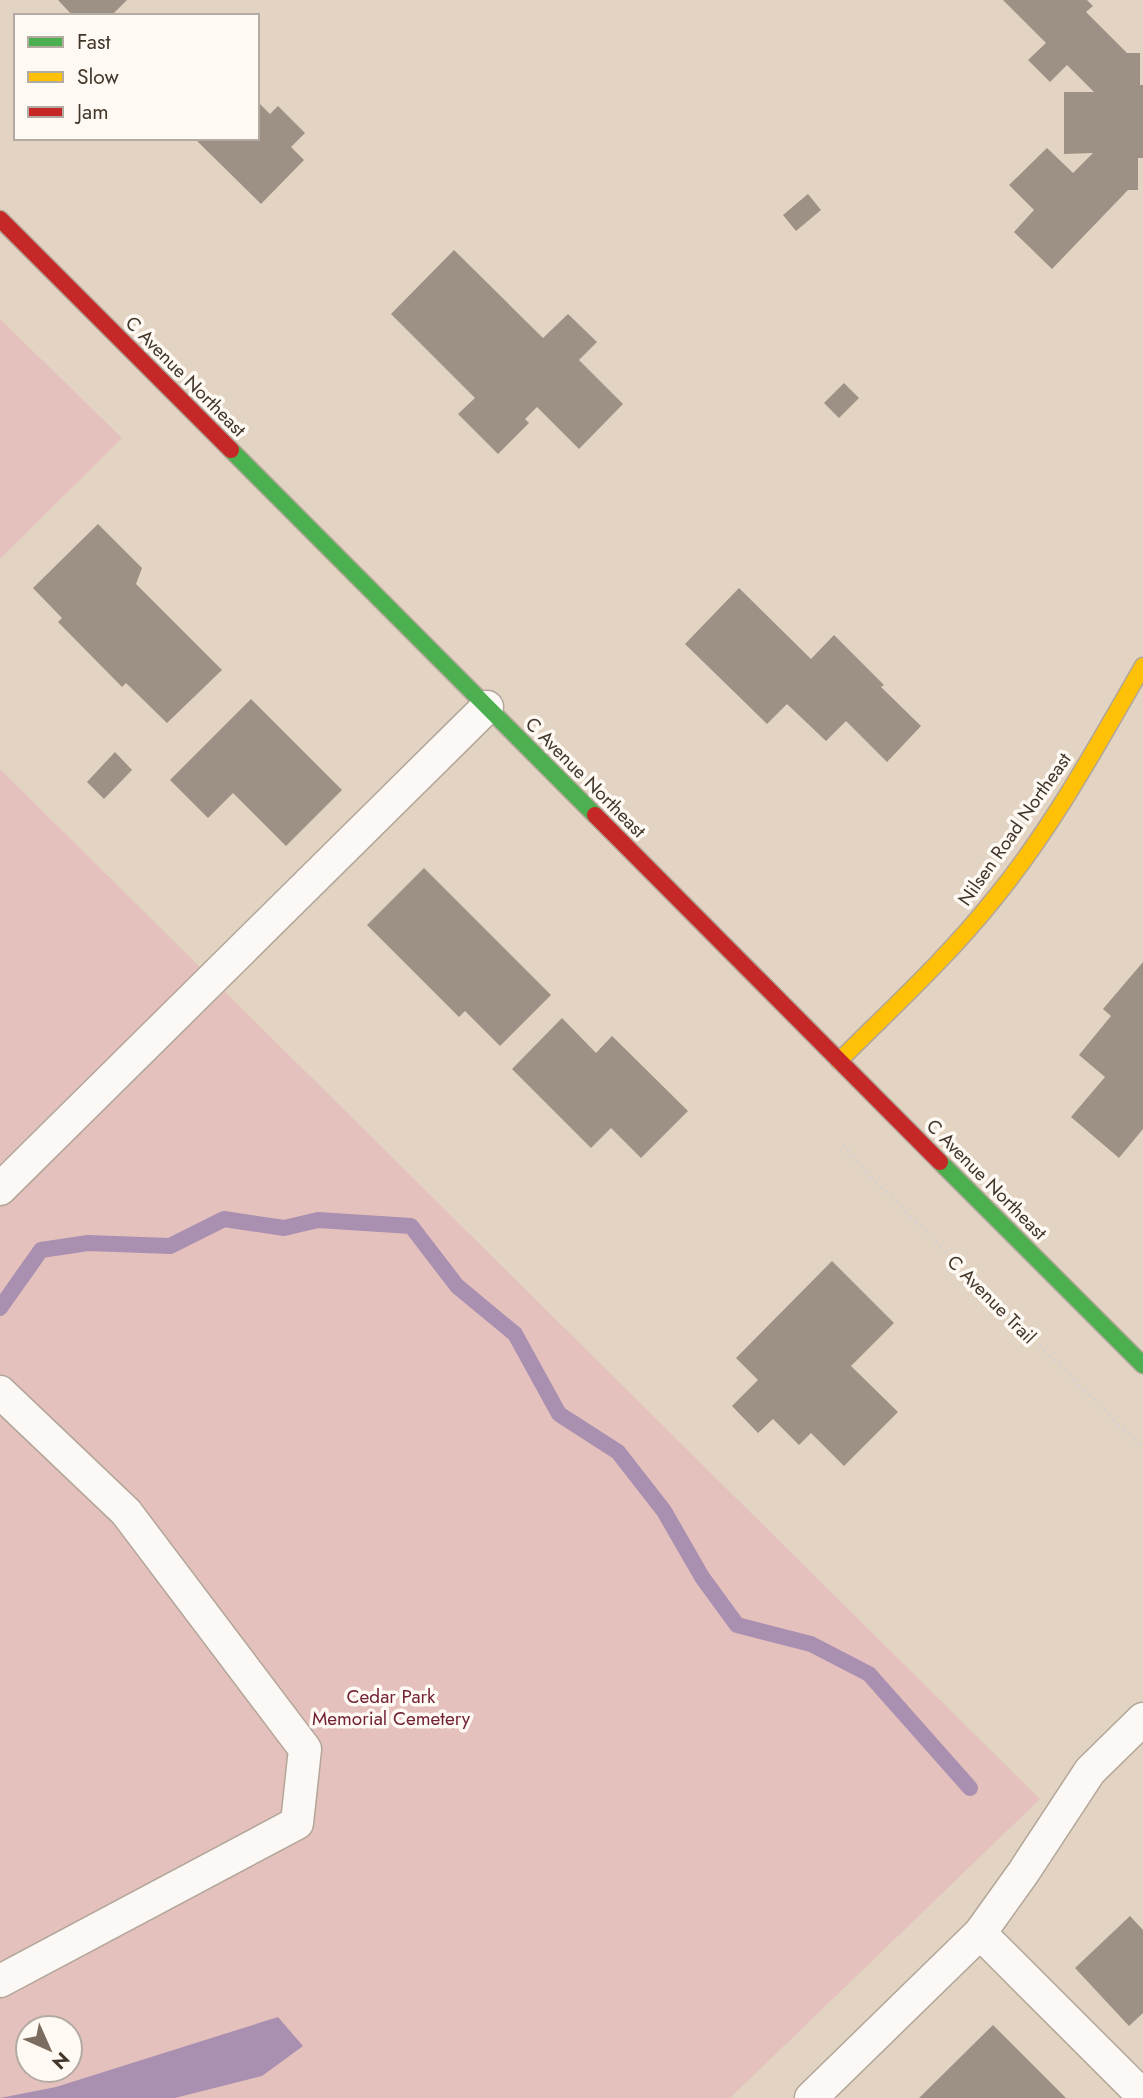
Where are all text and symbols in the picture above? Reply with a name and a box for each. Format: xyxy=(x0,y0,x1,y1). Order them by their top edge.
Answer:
legend xyxy=(14,14,259,140)
text: Fast xyxy=(77,27,110,57)
text: Slow xyxy=(77,62,119,92)
text: Jam xyxy=(74,97,109,127)
street label: C Avenue Northeast xyxy=(119,310,252,443)
street label: C Avenue Northeast xyxy=(519,711,652,844)
street label: Nilsen Road Northeast xyxy=(951,747,1078,911)
street label: C Avenue Northeast xyxy=(920,1113,1053,1246)
street label: C Avenue Trail xyxy=(941,1249,1042,1350)
park label: Cedar Park Memorial Cemetery xyxy=(312,1683,471,1732)
north arrow xyxy=(14,2014,84,2084)
text: N xyxy=(46,2046,76,2076)

